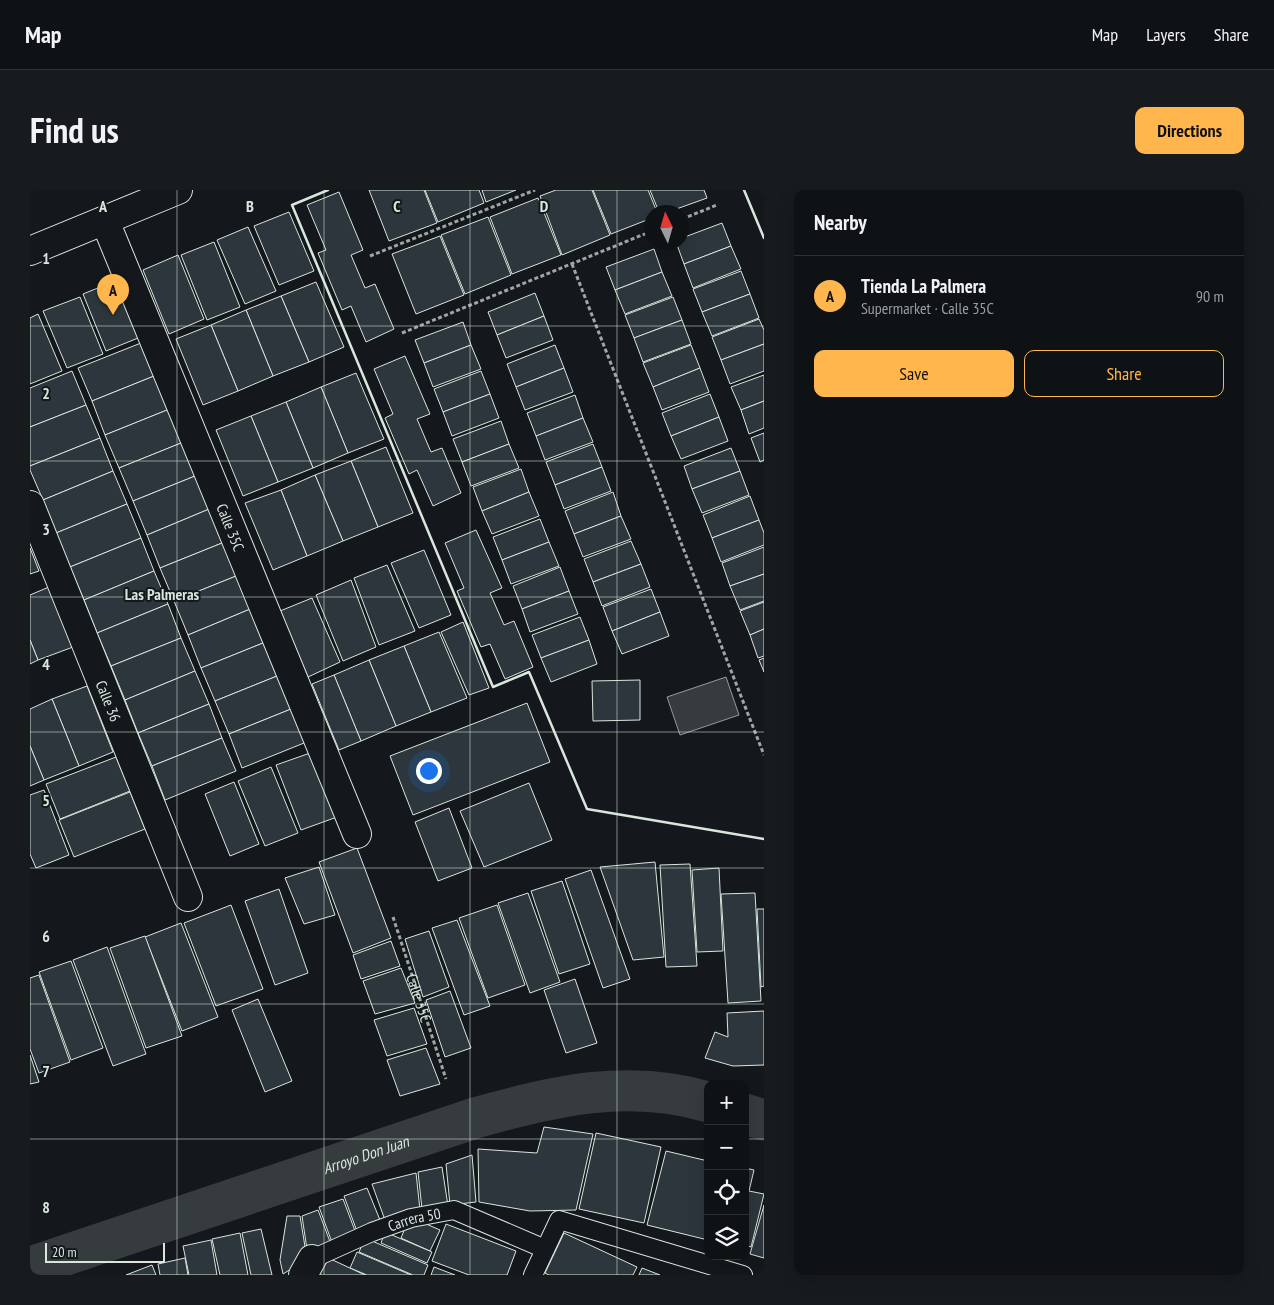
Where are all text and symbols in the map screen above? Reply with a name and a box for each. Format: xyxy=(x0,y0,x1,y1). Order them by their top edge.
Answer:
text: Map xyxy=(25,19,62,50)
text: Map xyxy=(1092,23,1118,46)
text: Layers xyxy=(1146,23,1186,46)
text: Share xyxy=(1214,23,1249,46)
text: Find us xyxy=(30,107,119,153)
button: Directions xyxy=(1135,107,1244,154)
text: A xyxy=(98,196,108,216)
text: B xyxy=(246,196,254,216)
text: C xyxy=(393,196,401,216)
text: D xyxy=(540,196,549,216)
north arrow xyxy=(644,205,689,250)
text: Nearby xyxy=(814,209,867,236)
text: 1 xyxy=(42,248,50,268)
pin: A xyxy=(97,274,129,315)
text: Tienda La Palmera xyxy=(861,274,986,298)
text: A xyxy=(826,286,834,306)
text: 90 m xyxy=(1196,286,1224,306)
text: Supermarket · Calle 35C xyxy=(861,298,994,318)
button: Save xyxy=(814,350,1014,397)
button: Share xyxy=(1024,350,1224,397)
text: 2 xyxy=(42,383,50,403)
street label: Calle 35C xyxy=(213,501,249,554)
text: 3 xyxy=(42,519,50,539)
district label: Las Palmeras xyxy=(125,584,200,604)
text: 4 xyxy=(42,654,50,674)
street label: Calle 36 xyxy=(92,677,126,724)
your location xyxy=(416,758,442,784)
text: 5 xyxy=(42,790,50,810)
text: 6 xyxy=(42,926,50,946)
street label: Calle 35C xyxy=(403,971,436,1024)
text: 7 xyxy=(42,1061,50,1081)
map controls xyxy=(704,1080,749,1260)
button: + xyxy=(704,1080,749,1125)
button: − xyxy=(704,1125,749,1170)
water label: Arroyo Don Juan xyxy=(320,1131,412,1178)
button: locate xyxy=(704,1170,749,1215)
text: 8 xyxy=(42,1197,50,1217)
street label: Carrera 50 xyxy=(385,1203,442,1235)
button: layers xyxy=(704,1215,749,1260)
scale bar xyxy=(45,1240,165,1263)
text: 20 m xyxy=(52,1243,77,1261)

